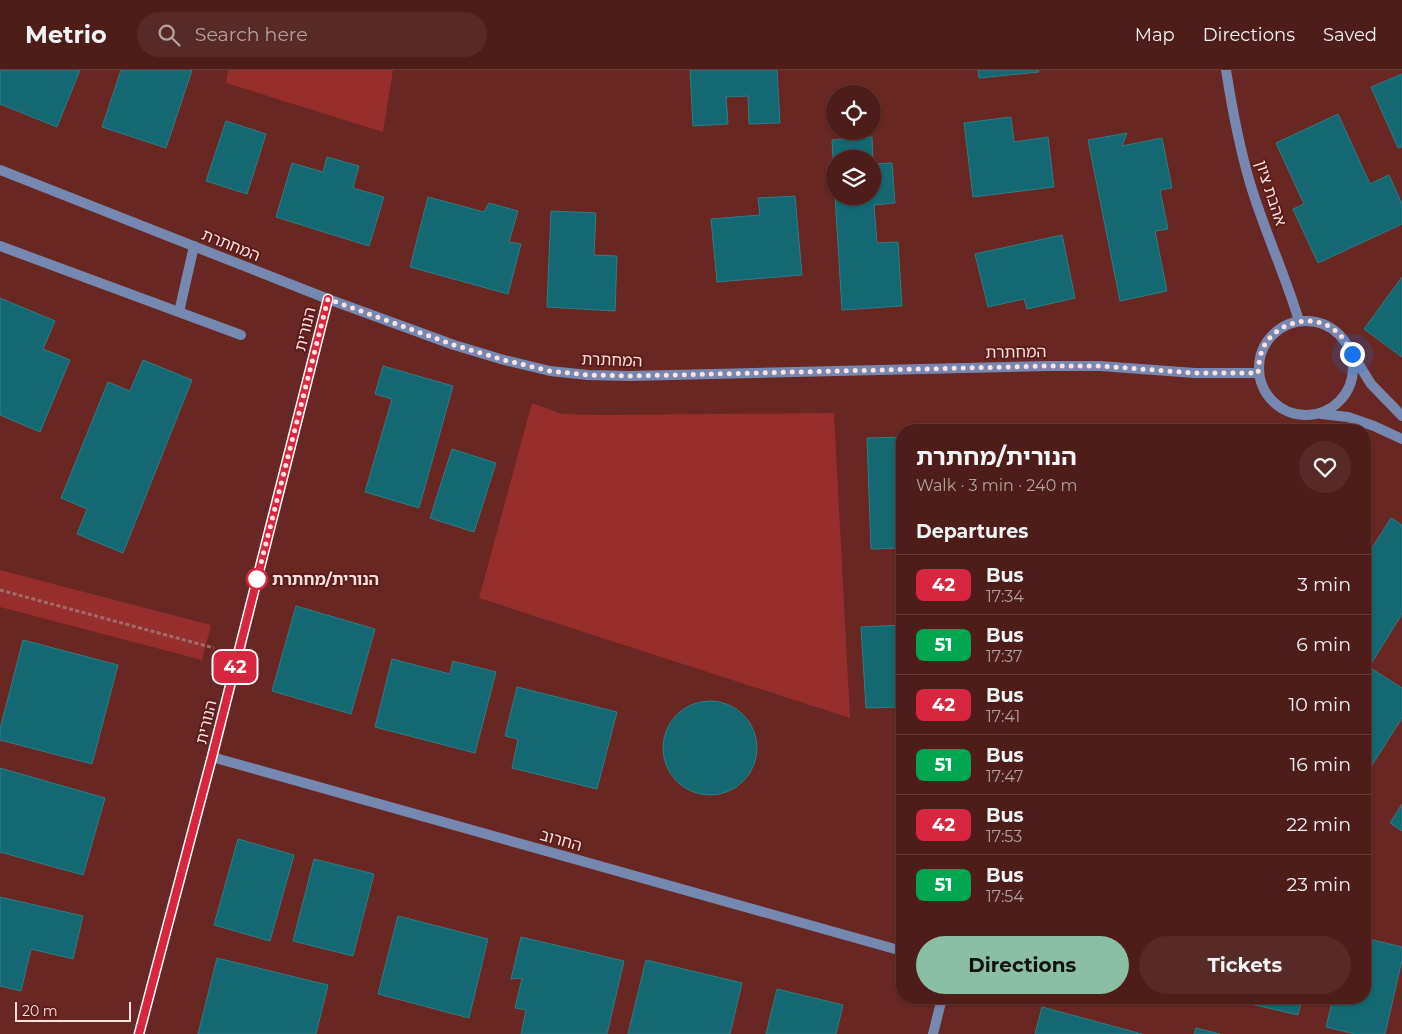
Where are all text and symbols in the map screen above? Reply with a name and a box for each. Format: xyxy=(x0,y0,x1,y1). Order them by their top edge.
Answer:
search box xyxy=(137,12,487,57)
text: Metrio xyxy=(25,20,107,49)
icon: search xyxy=(155,21,183,49)
text: Search here xyxy=(195,23,308,46)
text: Map xyxy=(1135,24,1175,46)
text: Directions xyxy=(1203,24,1295,46)
text: Saved xyxy=(1323,24,1377,46)
map controls xyxy=(826,85,881,205)
button: locate xyxy=(826,85,881,140)
button: layers xyxy=(826,150,881,205)
street label: אהבת ציון xyxy=(1251,158,1291,228)
street label: המחתרת xyxy=(199,225,263,265)
street label: הנורית xyxy=(290,305,320,353)
street label: המחתרת xyxy=(985,342,1047,362)
your location xyxy=(1340,342,1365,367)
street label: המחתרת xyxy=(581,349,643,371)
button: heart xyxy=(1299,441,1351,493)
text: הנורית/מחתרת xyxy=(916,442,1077,471)
text: Walk · 3 min · 240 m xyxy=(916,476,1077,495)
text: Departures xyxy=(916,520,1028,543)
text: Bus xyxy=(986,564,1024,587)
marker: הנורית/מחתרת xyxy=(246,568,268,590)
place label: הנורית/מחתרת xyxy=(272,570,379,589)
text: 3 min xyxy=(1297,573,1351,596)
text: 42 xyxy=(932,574,955,596)
text: 17:34 xyxy=(986,587,1024,606)
text: Bus xyxy=(986,624,1024,647)
text: 6 min xyxy=(1296,633,1351,656)
text: 51 xyxy=(935,634,952,656)
text: 17:37 xyxy=(986,647,1023,666)
line badge: 42 xyxy=(212,651,258,683)
text: 42 xyxy=(223,656,247,678)
text: Bus xyxy=(986,684,1024,707)
text: 10 min xyxy=(1288,693,1351,716)
text: 42 xyxy=(932,694,955,716)
street label: הנורית xyxy=(191,698,221,746)
text: 17:41 xyxy=(986,707,1020,726)
text: Bus xyxy=(986,744,1024,767)
text: 16 min xyxy=(1289,753,1351,776)
text: 51 xyxy=(935,754,952,776)
text: 17:47 xyxy=(986,767,1023,786)
text: Bus xyxy=(986,804,1024,827)
text: 22 min xyxy=(1286,813,1351,836)
text: 42 xyxy=(932,814,955,836)
street label: החרוב xyxy=(538,825,584,855)
text: 17:53 xyxy=(986,827,1022,846)
text: Bus xyxy=(986,864,1024,887)
text: 23 min xyxy=(1286,873,1351,896)
text: 51 xyxy=(935,874,952,896)
text: 17:54 xyxy=(986,887,1024,906)
button: Directions xyxy=(916,936,1129,994)
button: Tickets xyxy=(1139,936,1351,994)
scale bar xyxy=(15,999,131,1022)
text: 20 m xyxy=(22,1002,58,1020)

